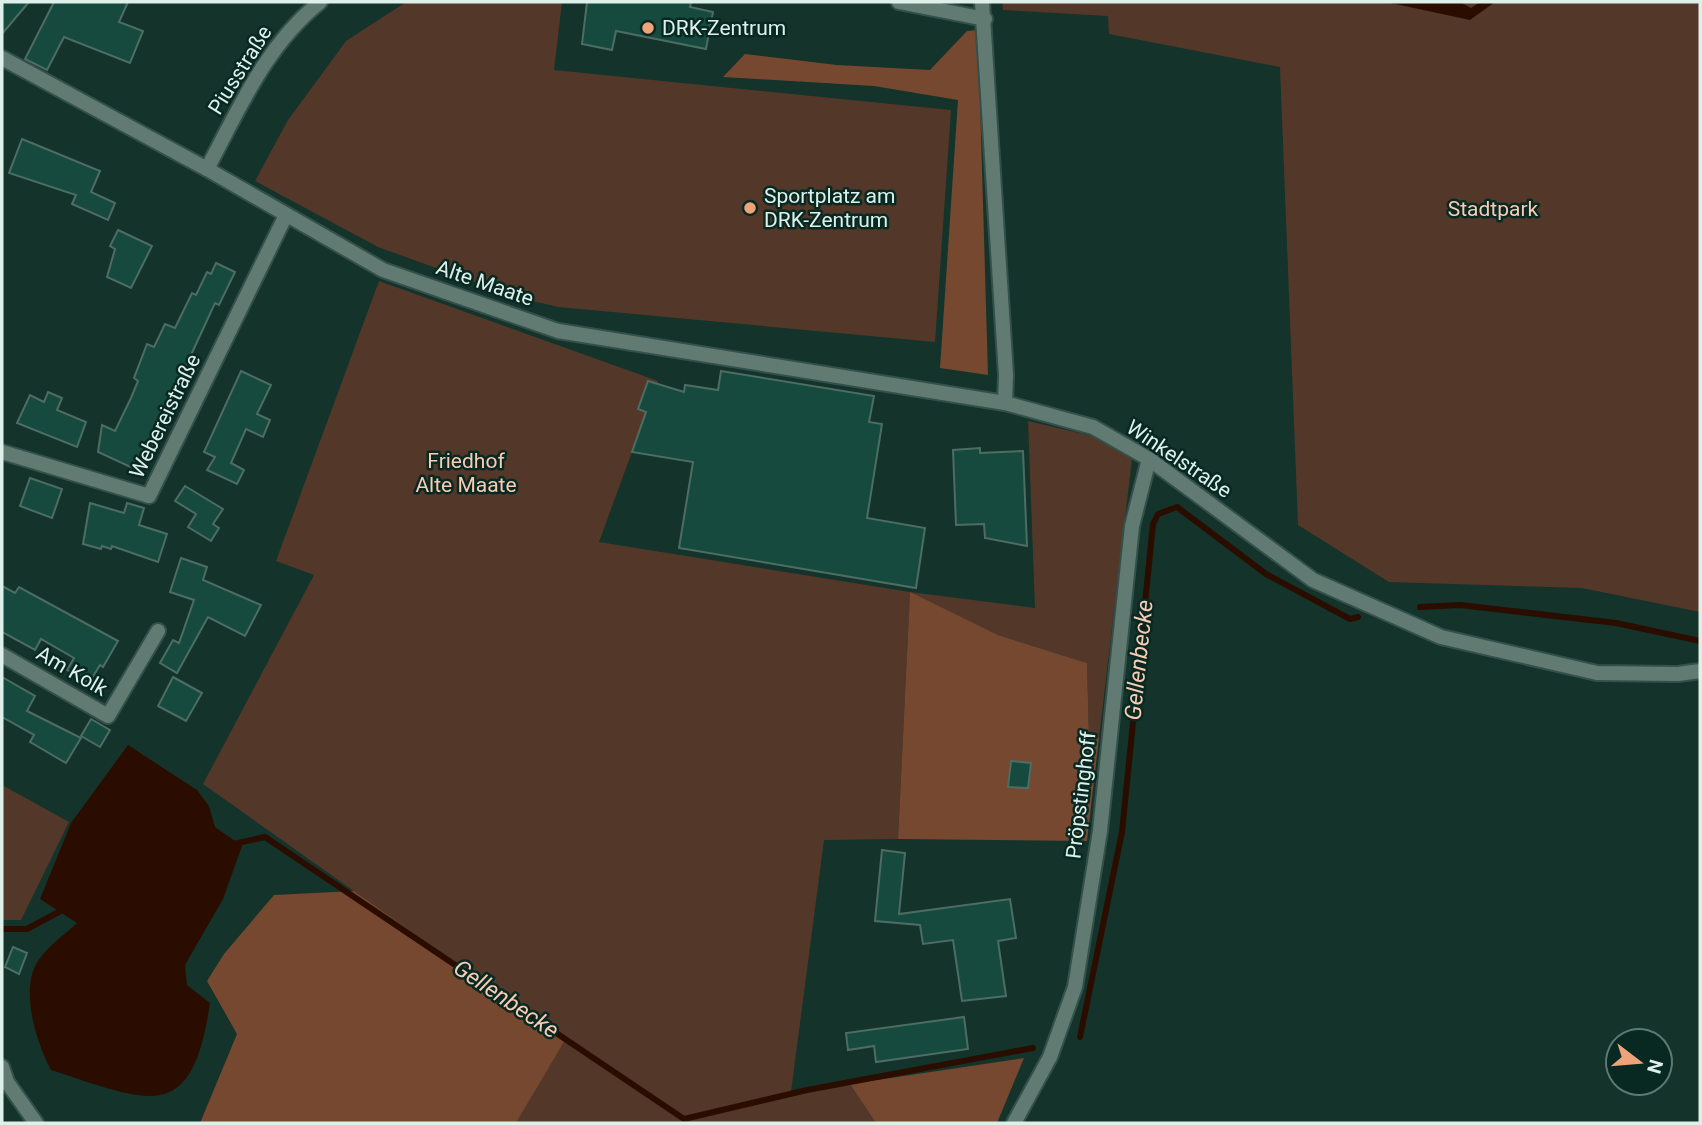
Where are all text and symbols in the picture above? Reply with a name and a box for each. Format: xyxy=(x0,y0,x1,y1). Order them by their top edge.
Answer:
place label: DRK-Zentrum xyxy=(662,16,786,40)
marker: DRK-Zentrum xyxy=(640,20,656,36)
street label: Piusstraße xyxy=(203,21,277,119)
place label: Sportplatz am DRK-Zentrum xyxy=(764,184,895,232)
park label: Stadtpark xyxy=(1448,197,1539,221)
marker: Sportplatz am DRK-Zentrum xyxy=(742,200,758,216)
street label: Alte Maate xyxy=(433,255,537,311)
street label: Webereistraße xyxy=(125,350,205,482)
street label: Winkelstraße xyxy=(1122,415,1236,503)
park label: Friedhof Alte Maate xyxy=(415,449,517,497)
water label: Gellenbecke xyxy=(1119,598,1159,722)
street label: Am Kolk xyxy=(32,641,112,701)
street label: Pröpstinghoff xyxy=(1061,729,1101,860)
water label: Gellenbecke xyxy=(448,954,564,1044)
north arrow xyxy=(1604,1027,1674,1097)
text: N xyxy=(1642,1057,1668,1076)

